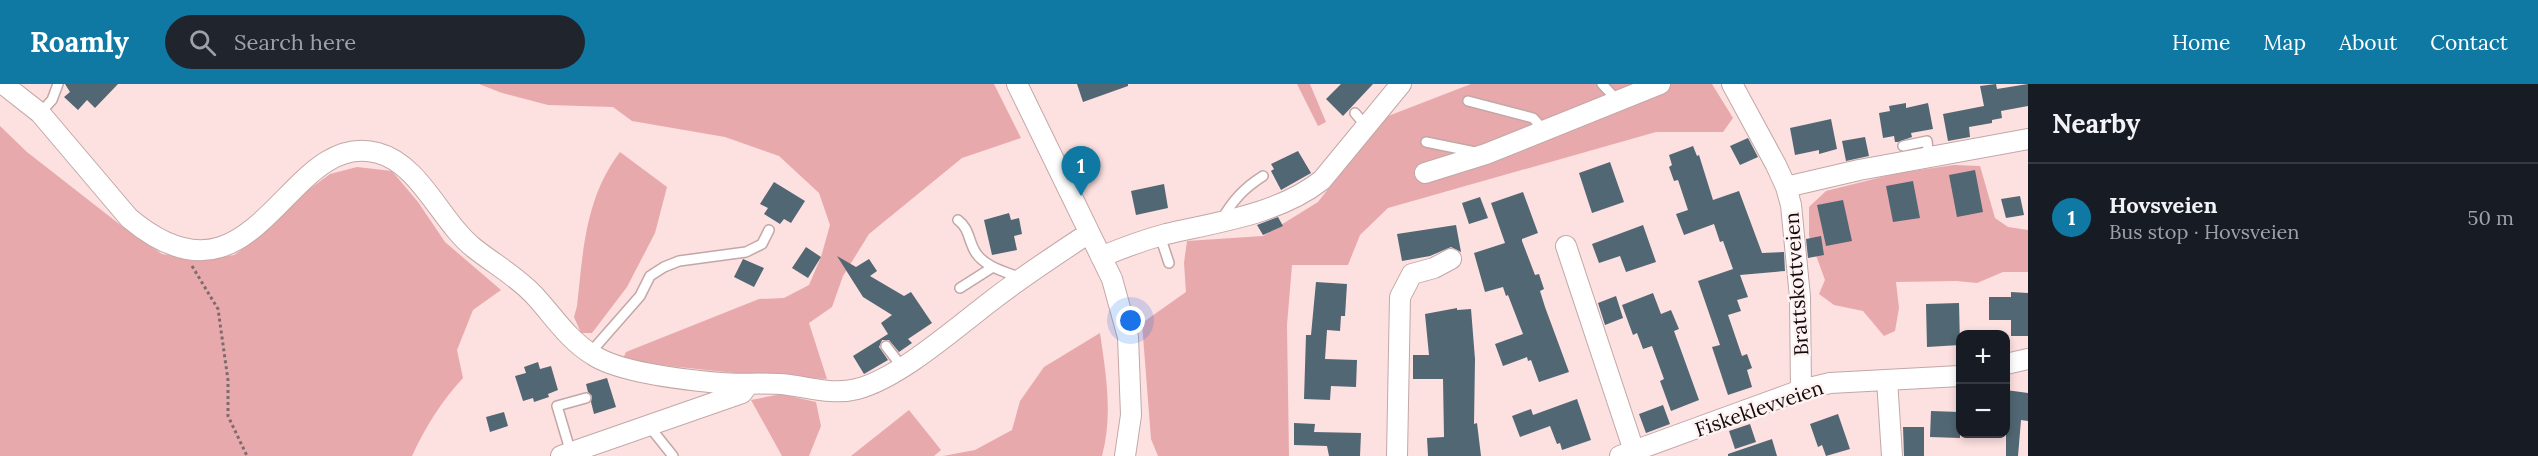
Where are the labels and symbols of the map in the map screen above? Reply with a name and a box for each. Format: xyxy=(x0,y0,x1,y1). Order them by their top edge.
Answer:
pin: 1 xyxy=(1062,147,1100,196)
street label: Brattskottveien xyxy=(1779,211,1813,357)
your location xyxy=(1116,306,1145,335)
street label: Fiskeklevveien xyxy=(1692,374,1826,442)

